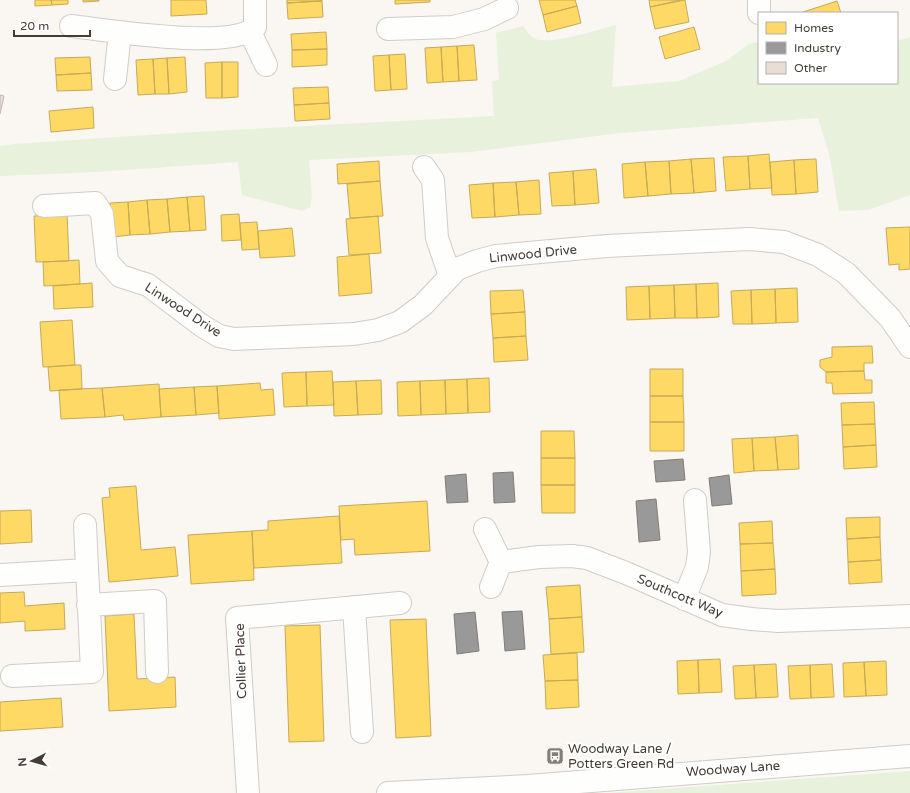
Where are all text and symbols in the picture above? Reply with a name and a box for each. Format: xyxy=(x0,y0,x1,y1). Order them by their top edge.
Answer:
scale bar xyxy=(14,12,90,38)
legend xyxy=(758,12,898,84)
text: 20 m xyxy=(20,19,49,33)
text: Homes xyxy=(794,21,834,35)
text: Industry xyxy=(794,41,841,55)
text: Other xyxy=(794,61,827,75)
street label: Linwood Drive xyxy=(488,241,578,267)
street label: Linwood Drive xyxy=(142,279,224,341)
street label: Southcott Way xyxy=(635,571,725,621)
street label: Collier Place xyxy=(232,623,250,699)
north arrow xyxy=(12,741,52,781)
place label: Woodway Lane / Potters Green Rd xyxy=(568,741,674,772)
bus stop icon: Woodway Lane / Potters Green Rd xyxy=(545,746,565,766)
text: N xyxy=(16,757,29,767)
street label: Woodway Lane xyxy=(685,758,781,780)

